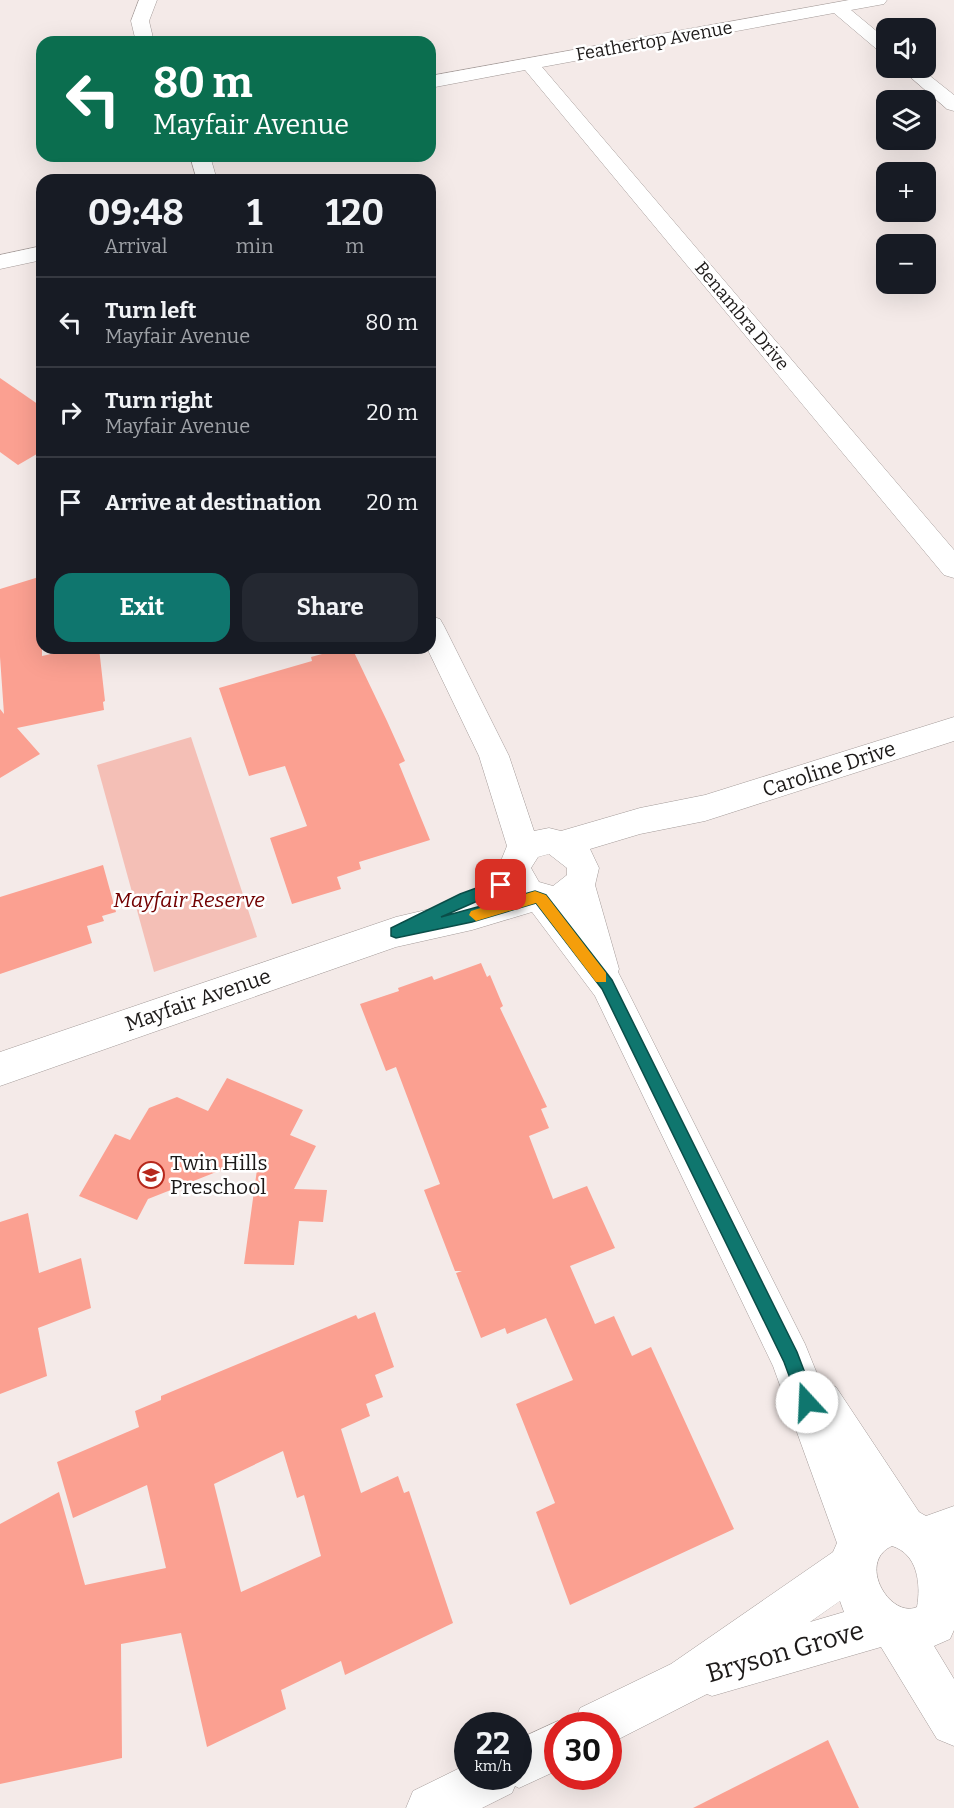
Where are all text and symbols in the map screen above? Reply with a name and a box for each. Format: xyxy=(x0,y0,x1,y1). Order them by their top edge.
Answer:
street label: Feathertop Avenue xyxy=(574,16,734,66)
map controls xyxy=(876,18,936,294)
button: sound xyxy=(876,18,936,78)
text: 80 m xyxy=(153,58,253,108)
icon: left xyxy=(54,60,132,138)
button: layers xyxy=(876,90,936,150)
text: Mayfair Avenue xyxy=(153,109,349,141)
button: + xyxy=(876,162,936,222)
text: 09:48 xyxy=(88,191,184,235)
text: 1 xyxy=(247,191,262,235)
text: 120 xyxy=(325,191,384,235)
text: Arrival xyxy=(104,234,168,258)
text: min xyxy=(236,234,274,258)
text: m xyxy=(345,234,364,258)
button: − xyxy=(876,234,936,294)
street label: Benambra Drive xyxy=(690,257,794,375)
text: Turn left xyxy=(105,297,197,324)
icon: left xyxy=(54,306,87,339)
text: 80 m xyxy=(365,309,418,336)
text: Mayfair Avenue xyxy=(105,324,250,348)
text: Turn right xyxy=(105,387,213,414)
icon: right xyxy=(54,396,87,429)
text: 20 m xyxy=(367,399,418,426)
text: Mayfair Avenue xyxy=(105,414,250,438)
icon: arrive xyxy=(54,486,87,519)
text: Arrive at destination xyxy=(105,489,321,516)
text: 20 m xyxy=(367,489,418,516)
button: Exit xyxy=(54,573,230,642)
button: Share xyxy=(242,573,418,642)
street label: Caroline Drive xyxy=(759,735,899,803)
pin xyxy=(475,859,526,910)
icon: arrive xyxy=(484,868,517,901)
park label: Mayfair Reserve xyxy=(113,887,265,913)
street label: Mayfair Avenue xyxy=(122,963,274,1037)
place label: Twin Hills Preschool xyxy=(170,1150,267,1200)
school or university icon: Twin Hills Preschool xyxy=(136,1160,166,1190)
position arrow xyxy=(775,1370,839,1434)
street label: Bryson Grove xyxy=(703,1615,867,1689)
speed limit sign: 30 xyxy=(544,1712,622,1790)
text: 22 xyxy=(476,1726,510,1762)
text: km/h xyxy=(474,1757,512,1775)

